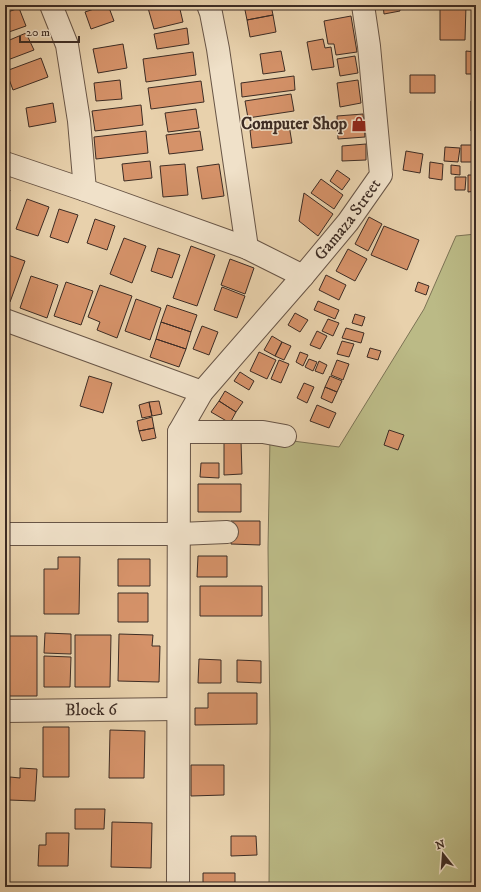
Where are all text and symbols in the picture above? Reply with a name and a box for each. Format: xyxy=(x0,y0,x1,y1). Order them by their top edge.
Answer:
scale bar xyxy=(20,18,79,44)
text: 20 m xyxy=(26,25,50,40)
place label: Computer Shop xyxy=(241,113,347,135)
shop icon: Computer Shop xyxy=(350,115,368,133)
street label: Gamaza Street xyxy=(309,174,386,265)
street label: Block 6 xyxy=(65,699,118,721)
north arrow xyxy=(423,834,463,874)
text: N xyxy=(434,837,447,853)

